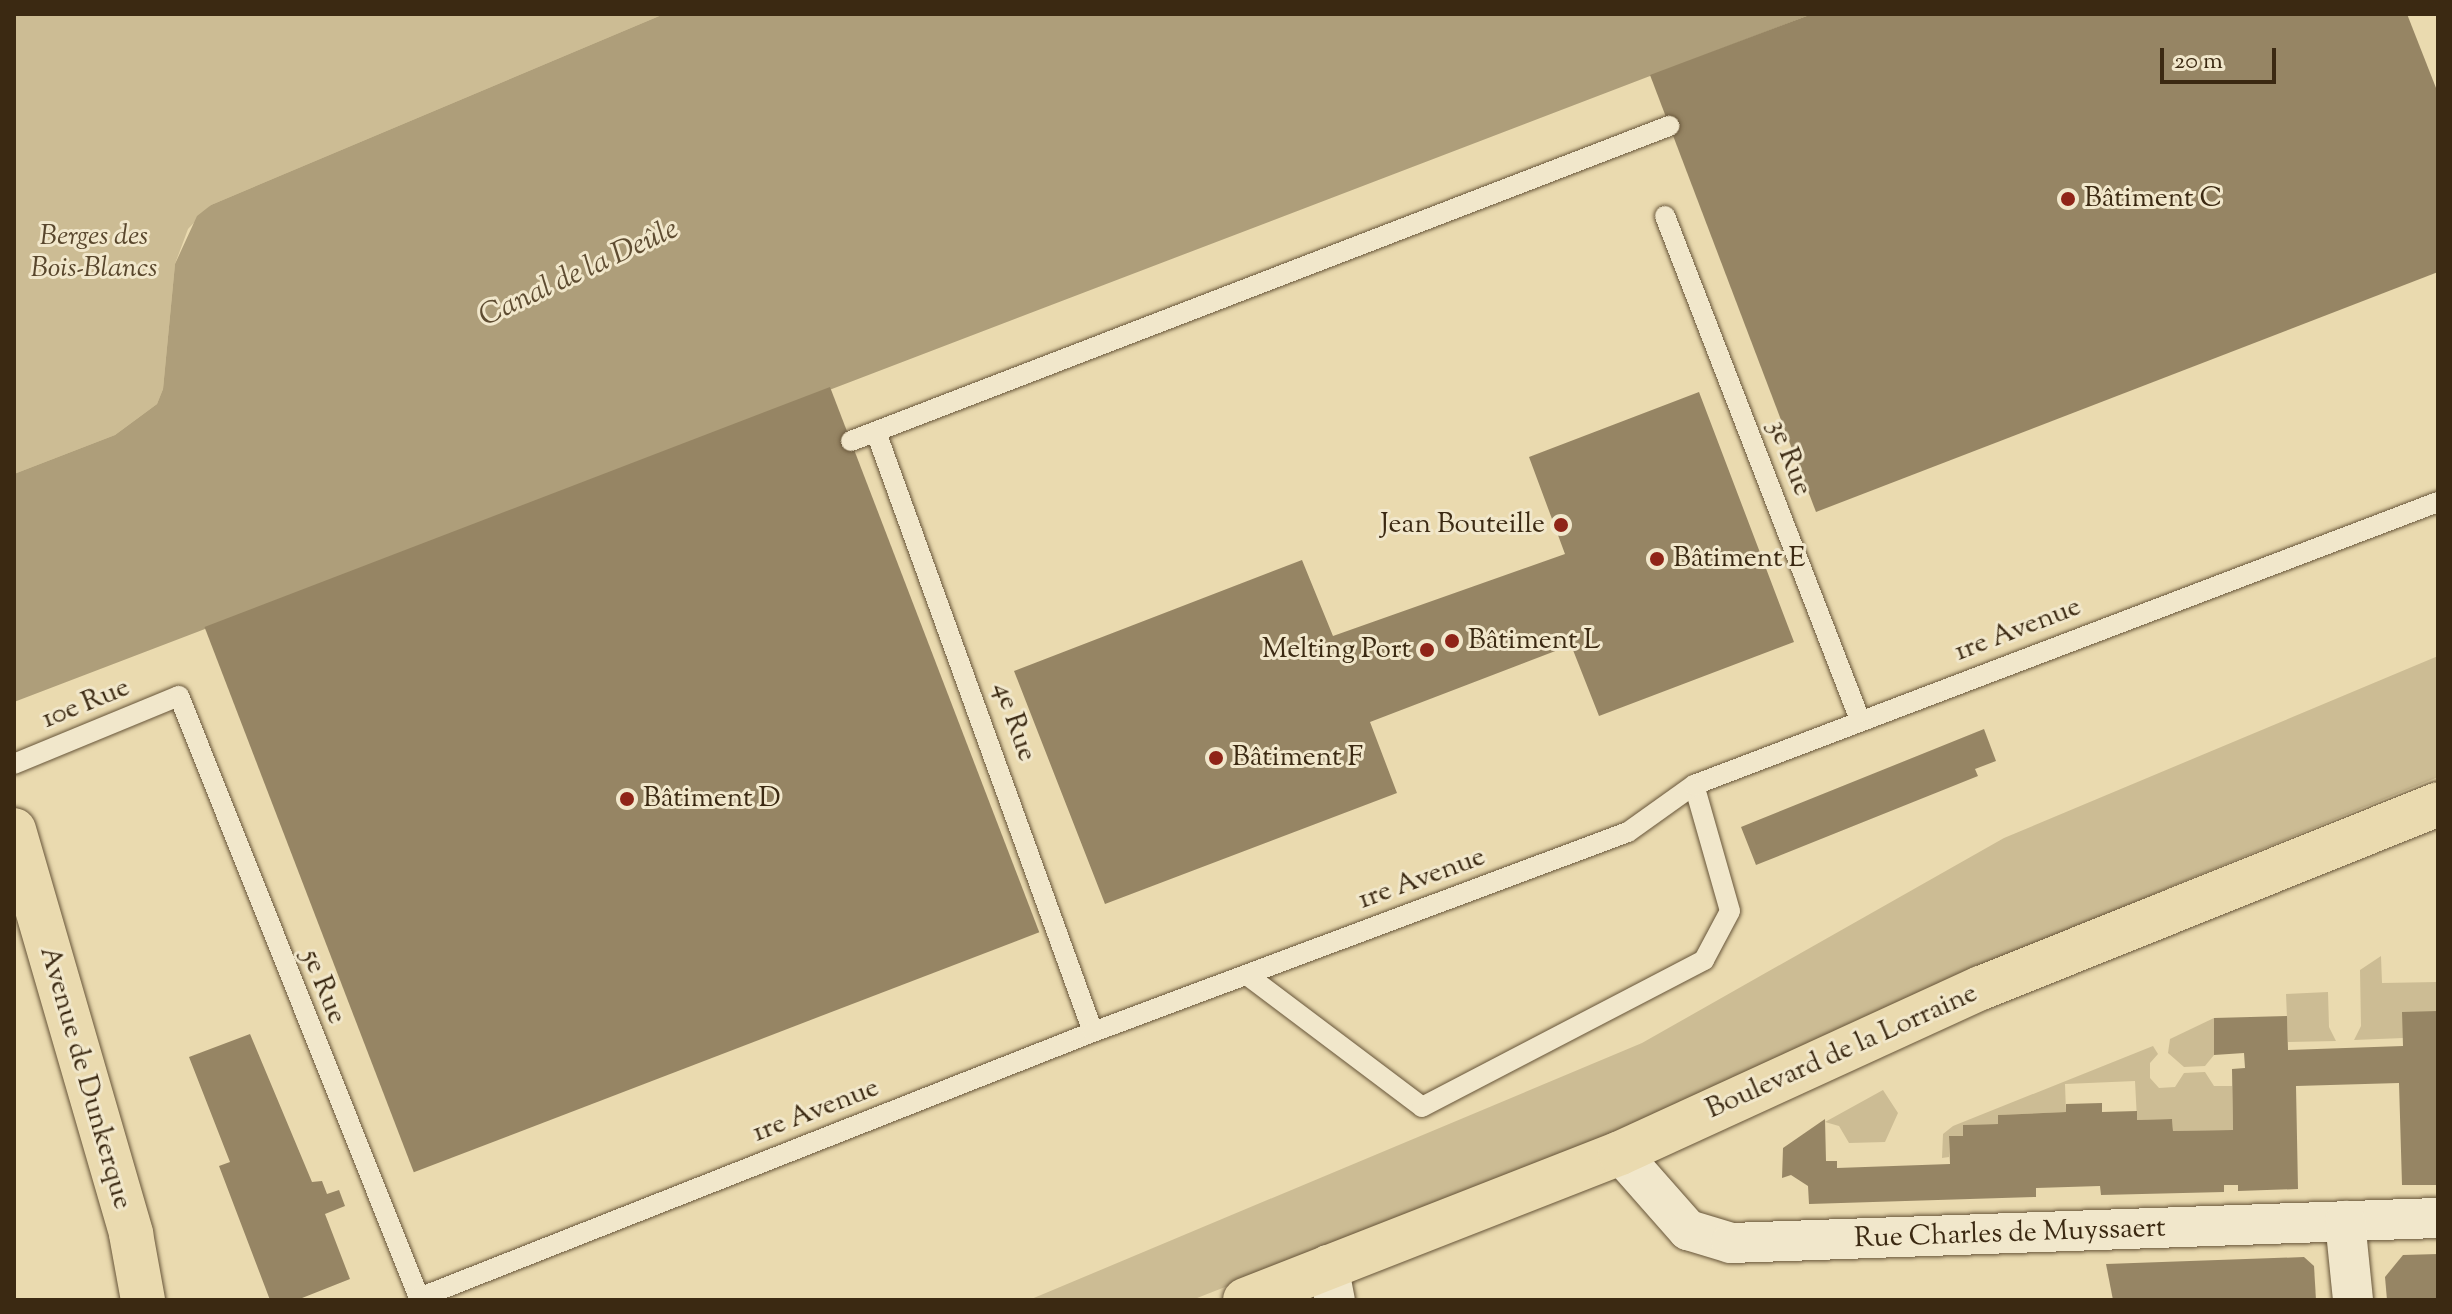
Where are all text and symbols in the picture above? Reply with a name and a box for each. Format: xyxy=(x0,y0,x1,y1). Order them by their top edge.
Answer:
scale bar xyxy=(2164,32,2280,82)
text: 20 m xyxy=(2174,45,2223,79)
place label: Bâtiment C xyxy=(2084,182,2222,216)
marker: Bâtiment C xyxy=(2059,190,2077,208)
water label: Canal de la Deûle xyxy=(474,212,684,336)
park label: Berges des Bois-Blancs xyxy=(31,220,157,286)
street label: 3e Rue xyxy=(1759,415,1819,501)
place label: Jean Bouteille xyxy=(1380,508,1545,542)
marker: Jean Bouteille xyxy=(1552,516,1570,534)
place label: Bâtiment E xyxy=(1673,542,1805,576)
marker: Bâtiment E xyxy=(1648,550,1666,568)
street label: 1re Avenue xyxy=(1950,591,2086,669)
place label: Bâtiment L xyxy=(1468,624,1600,658)
marker: Bâtiment L xyxy=(1443,632,1461,650)
place label: Melting Port xyxy=(1262,633,1411,667)
marker: Melting Port xyxy=(1418,641,1436,659)
street label: 10e Rue xyxy=(37,671,135,737)
street label: 4e Rue xyxy=(985,678,1043,766)
place label: Bâtiment F xyxy=(1232,741,1363,775)
marker: Bâtiment F xyxy=(1207,749,1225,767)
place label: Bâtiment D xyxy=(643,782,781,816)
marker: Bâtiment D xyxy=(618,790,636,808)
street label: 1re Avenue xyxy=(1354,841,1490,917)
street label: Avenue de Dunkerque xyxy=(31,943,139,1213)
street label: 5e Rue xyxy=(293,945,353,1029)
street label: Boulevard de la Lorraine xyxy=(1701,977,1983,1127)
street label: 1re Avenue xyxy=(748,1072,884,1150)
street label: Rue Charles de Muyssaert xyxy=(1854,1212,2166,1256)

